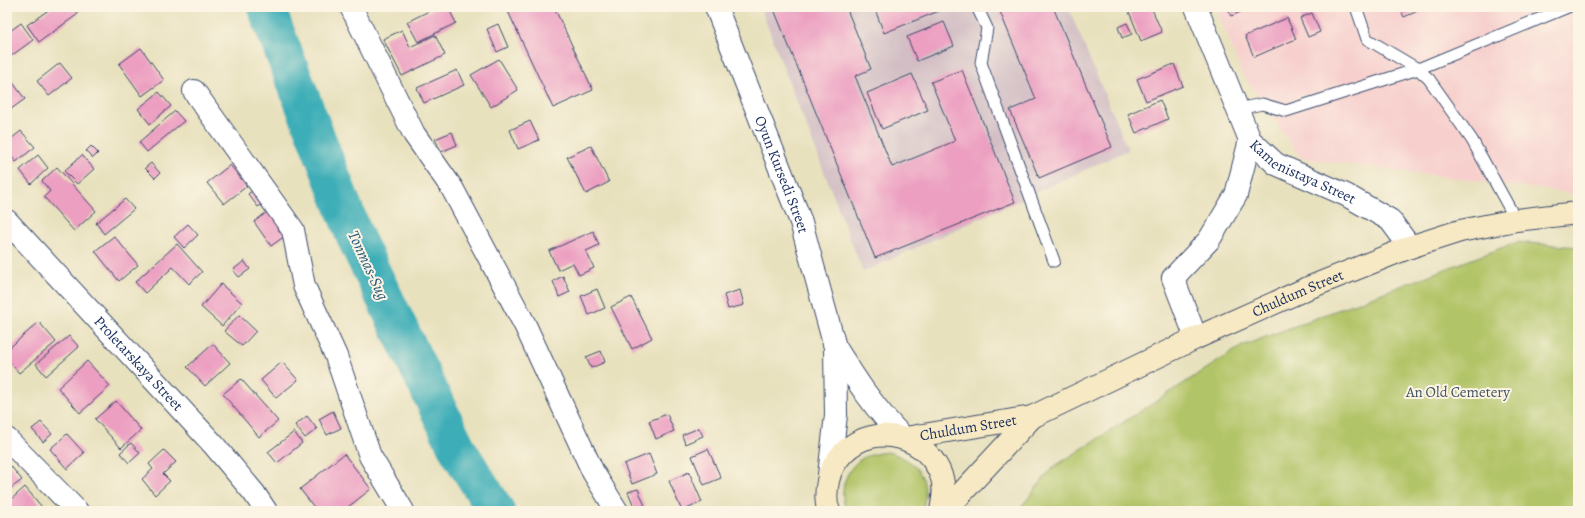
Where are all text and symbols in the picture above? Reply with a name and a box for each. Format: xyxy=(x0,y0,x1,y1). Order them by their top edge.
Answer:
street label: Oyun Kursedi Street xyxy=(750,113,814,235)
street label: Kamenistaya Street xyxy=(1245,135,1360,209)
water label: Tonmas-Sug xyxy=(342,227,394,304)
street label: Chuldum Street xyxy=(1249,265,1347,322)
street label: Proletarskaya Street xyxy=(90,312,188,415)
park label: An Old Cemetery xyxy=(1405,382,1510,402)
street label: Chuldum Street xyxy=(918,410,1018,445)

